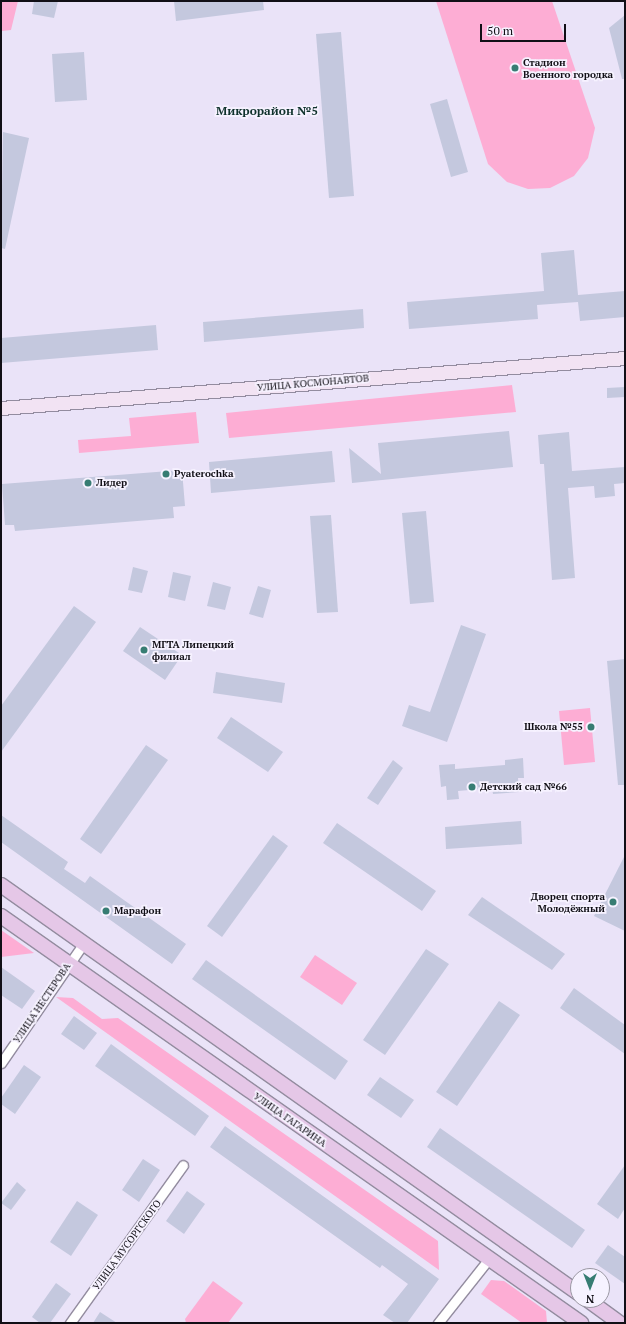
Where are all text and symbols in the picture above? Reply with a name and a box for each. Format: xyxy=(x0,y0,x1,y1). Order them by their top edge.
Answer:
scale bar xyxy=(482,16,568,42)
text: 50 m xyxy=(487,23,513,38)
place label: Стадион Военного городка xyxy=(523,56,613,80)
marker: Стадион Военного городка xyxy=(510,63,520,73)
district label: Микрорайон №5 xyxy=(216,104,318,118)
street label: УЛИЦА КОСМОНАВТОВ xyxy=(256,372,370,394)
place label: Pyaterochka xyxy=(174,468,233,480)
marker: Pyaterochka xyxy=(161,469,171,479)
place label: Лидер xyxy=(96,477,127,489)
marker: Лидер xyxy=(83,478,93,488)
place label: МГТА Липецкий филиал xyxy=(152,638,234,662)
marker: МГТА Липецкий филиал xyxy=(139,645,149,655)
place label: Школа №55 xyxy=(524,721,583,733)
marker: Школа №55 xyxy=(586,722,596,732)
place label: Детский сад №66 xyxy=(480,781,567,793)
marker: Детский сад №66 xyxy=(467,782,477,792)
place label: Дворец спорта Молодёжный xyxy=(531,890,605,914)
marker: Дворец спорта Молодёжный xyxy=(608,897,618,907)
place label: Марафон xyxy=(114,905,161,917)
marker: Марафон xyxy=(101,906,111,916)
street label: УЛИЦА НЕСТЕРОВА xyxy=(11,961,73,1045)
street label: УЛИЦА ГАГАРИНА xyxy=(251,1090,329,1150)
street label: УЛИЦА МУСОРГСКОГО xyxy=(90,1198,164,1292)
north arrow xyxy=(570,1268,610,1308)
text: N xyxy=(586,1292,594,1306)

